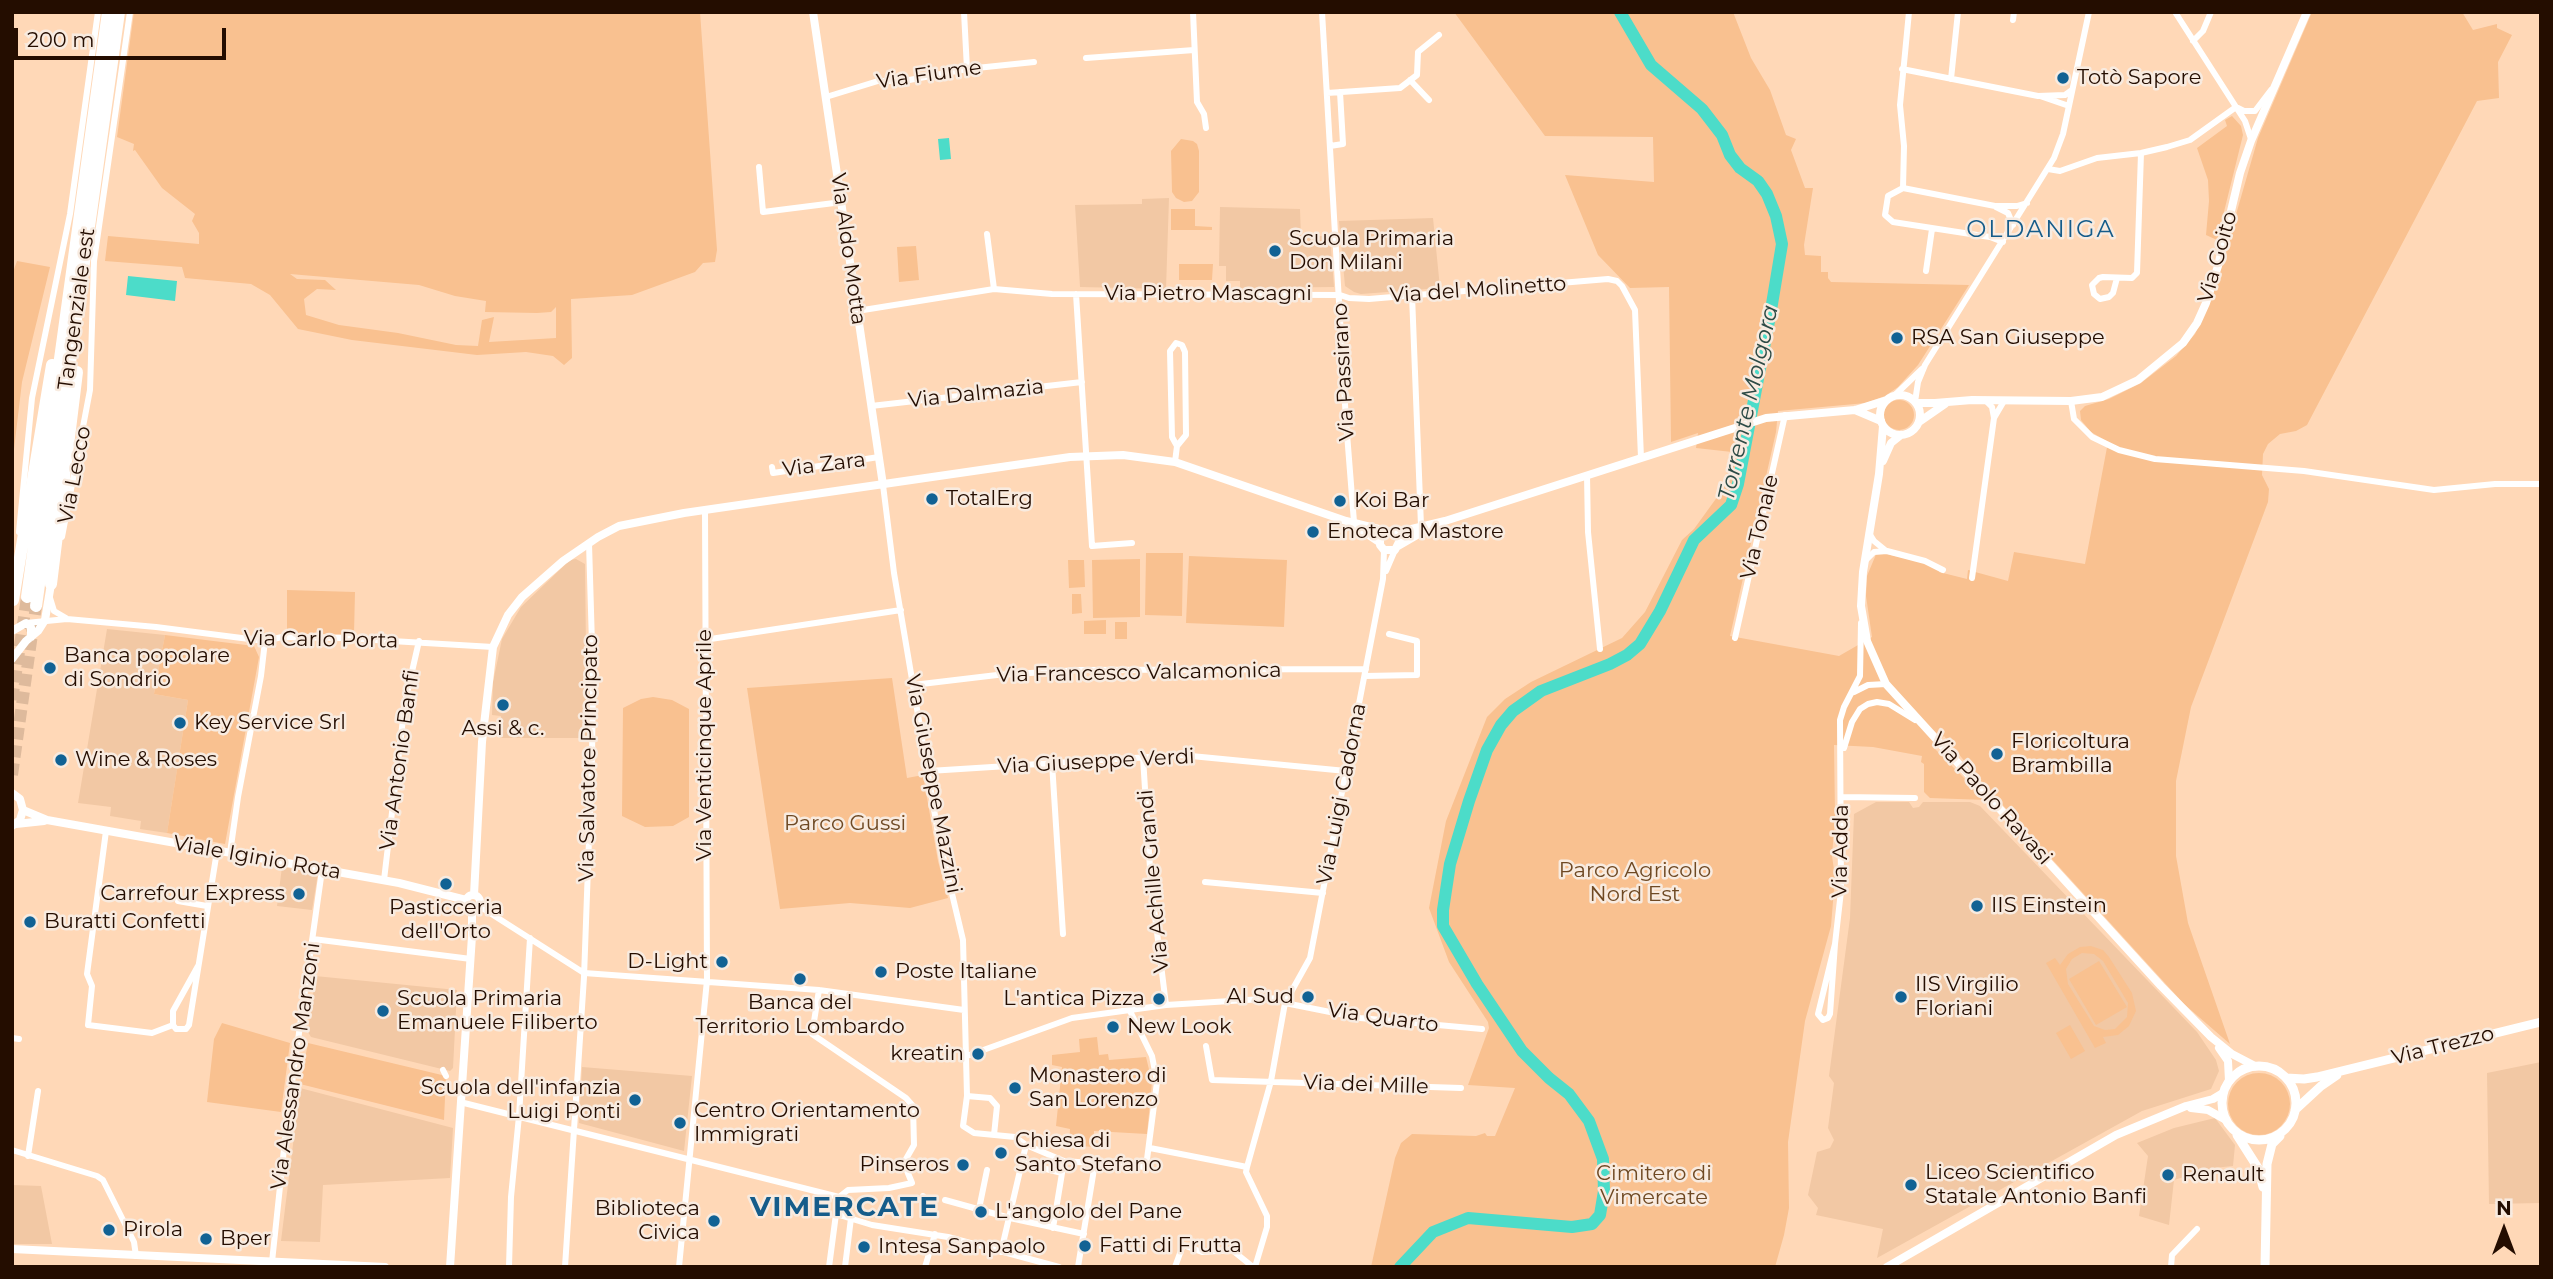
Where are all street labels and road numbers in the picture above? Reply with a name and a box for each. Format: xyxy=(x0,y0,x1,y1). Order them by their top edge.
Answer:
street label: Via Fiume xyxy=(875,55,983,95)
street label: Via Aldo Motta xyxy=(825,171,871,327)
street label: Via Goito xyxy=(2193,208,2243,306)
street label: Tangenziale est xyxy=(53,226,101,392)
street label: Via del Molinetto xyxy=(1389,271,1567,309)
street label: Via Pietro Mascagni xyxy=(1104,281,1312,307)
street label: Via Passirano xyxy=(1328,302,1360,442)
street label: Via Dalmazia xyxy=(907,374,1045,414)
street label: Via Lecco xyxy=(53,424,97,526)
street label: Via Zara xyxy=(781,447,867,483)
street label: Via Tonale xyxy=(1736,472,1784,582)
street label: Via Carlo Porta xyxy=(243,626,399,654)
street label: Via Venticinque Aprile xyxy=(692,629,718,861)
street label: Via Salvatore Principato xyxy=(574,634,604,882)
street label: Via Francesco Valcamonica xyxy=(996,658,1282,688)
street label: Via Antonio Banfi xyxy=(375,668,425,852)
street label: Via Giuseppe Mazzini xyxy=(899,672,967,896)
street label: Via Luigi Cadorna xyxy=(1312,701,1372,887)
street label: Via Paolo Ravasi xyxy=(1925,728,2057,870)
street label: Via Giuseppe Verdi xyxy=(997,744,1195,780)
street label: Via Achille Grandi xyxy=(1133,788,1175,974)
street label: Via Adda xyxy=(1828,804,1854,898)
street label: Viale Iginio Rota xyxy=(171,831,343,885)
street label: Via Alessandro Manzoni xyxy=(266,941,326,1191)
street label: Via Quarto xyxy=(1326,998,1440,1038)
street label: Via Trezzo xyxy=(2389,1021,2497,1071)
street label: Via dei Mille xyxy=(1303,1070,1429,1100)

